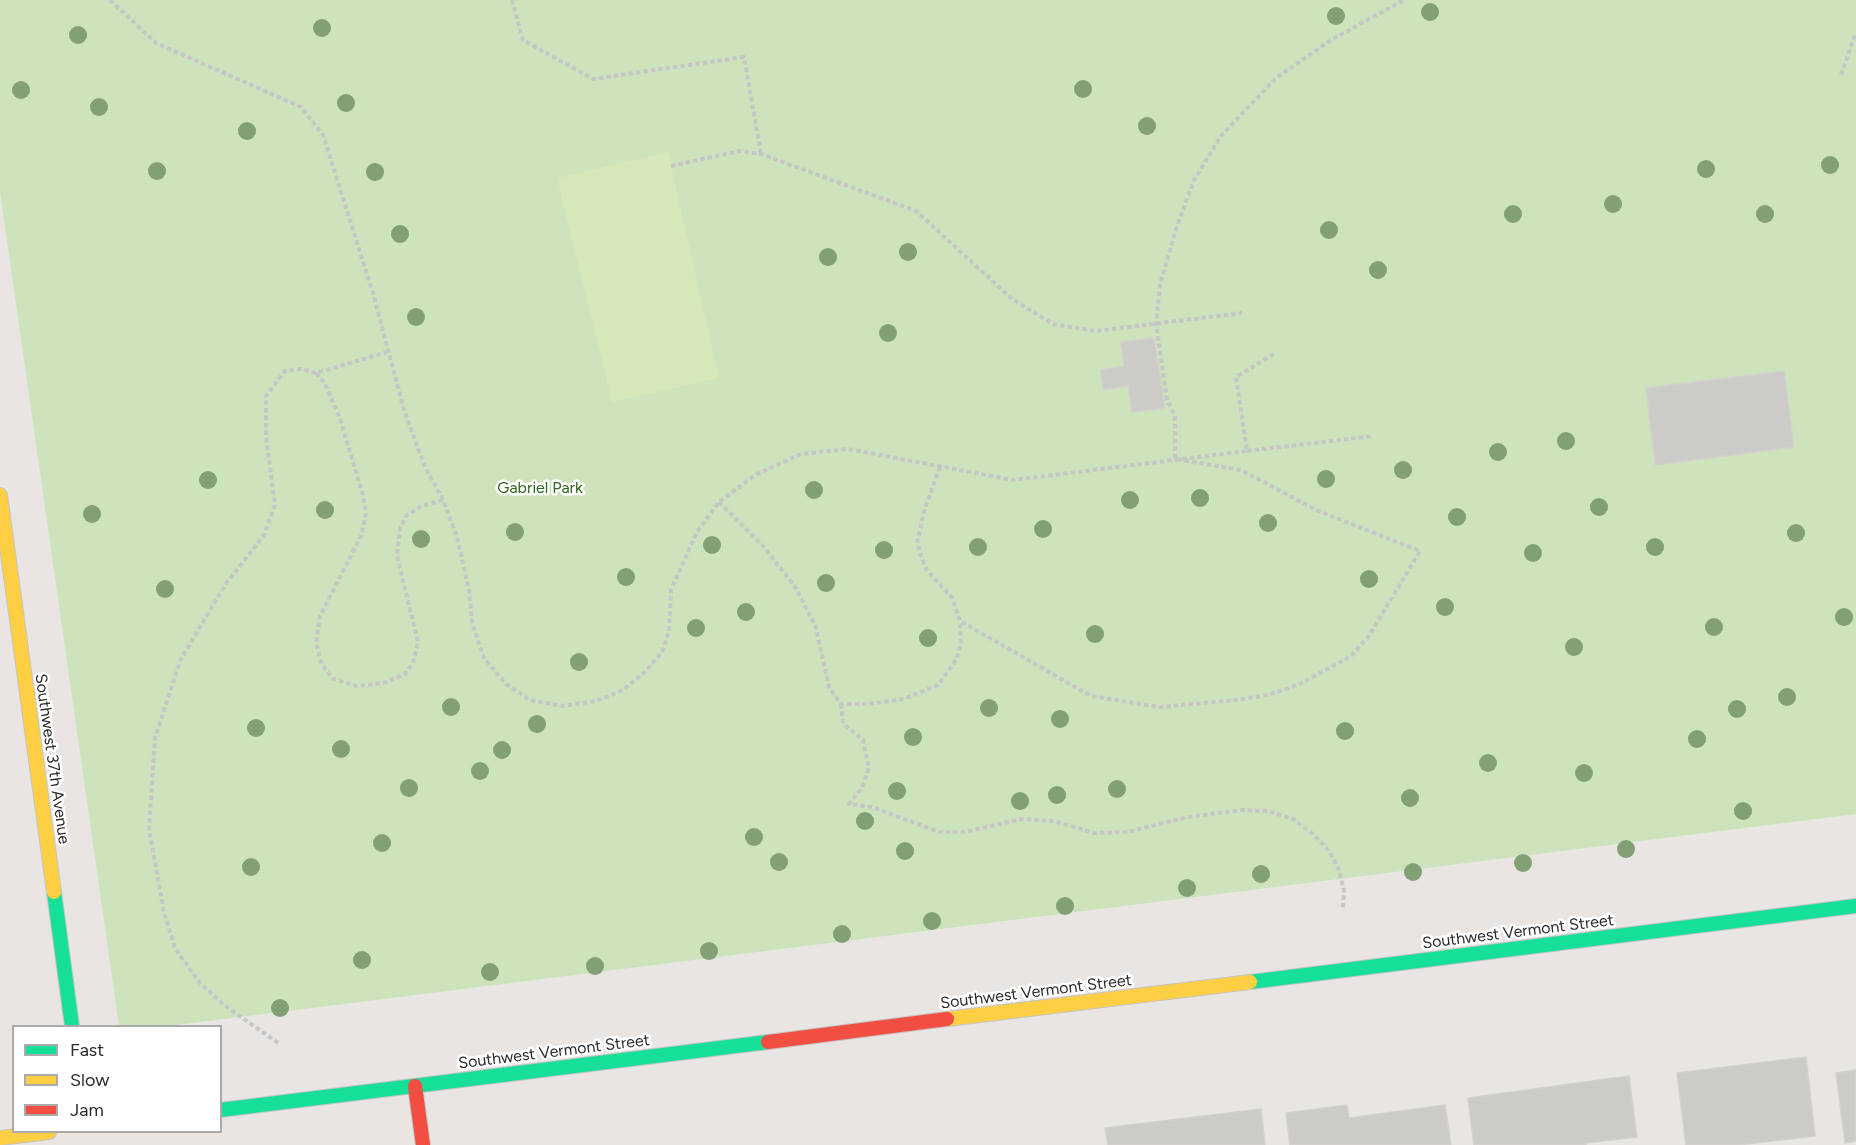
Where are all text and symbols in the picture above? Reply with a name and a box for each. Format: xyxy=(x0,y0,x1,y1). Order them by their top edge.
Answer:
park label: Gabriel Park xyxy=(497,478,583,498)
street label: Southwest 37th Avenue xyxy=(31,673,73,845)
street label: Southwest Vermont Street xyxy=(1421,911,1615,953)
street label: Southwest Vermont Street xyxy=(939,971,1133,1013)
legend xyxy=(12,1025,222,1133)
street label: Southwest Vermont Street xyxy=(457,1031,651,1073)
text: Fast xyxy=(70,1039,104,1061)
text: Slow xyxy=(70,1069,109,1091)
text: Jam xyxy=(70,1099,104,1121)

